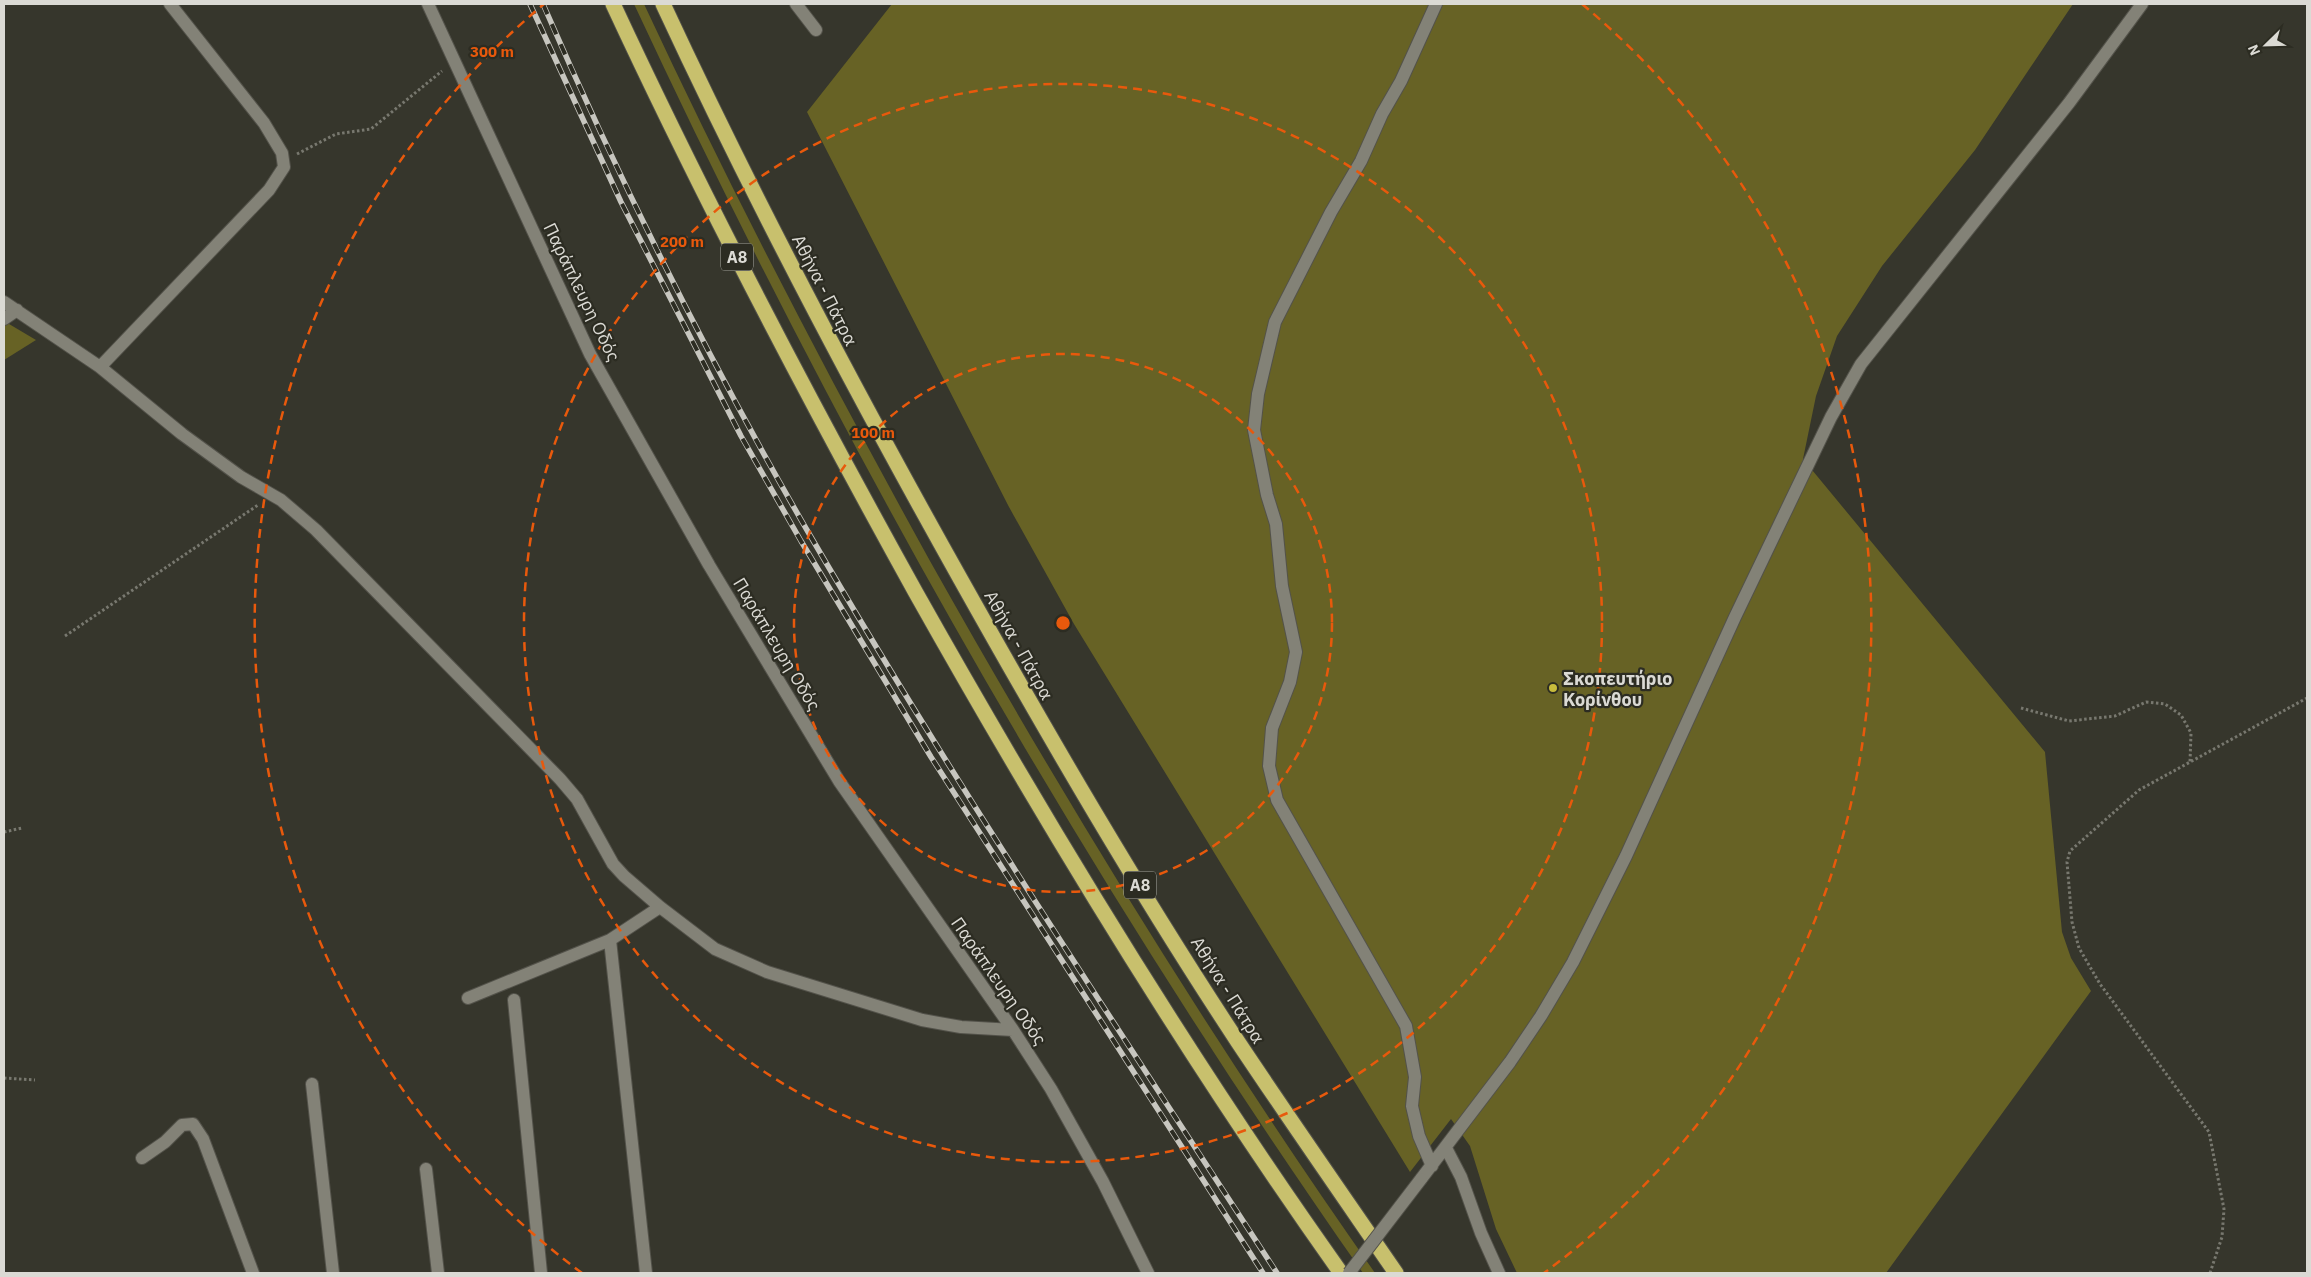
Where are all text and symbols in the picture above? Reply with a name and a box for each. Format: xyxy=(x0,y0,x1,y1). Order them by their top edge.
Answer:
north arrow xyxy=(2241,20,2291,70)
text: 300 m xyxy=(470,42,514,61)
text: N xyxy=(2244,42,2264,58)
street label: Παράπλευρη Οδός xyxy=(538,219,626,365)
street label: Αθήνα - Πάτρα xyxy=(787,231,863,349)
text: 200 m xyxy=(660,232,704,251)
road number: Α8 xyxy=(721,243,753,270)
text: 100 m xyxy=(851,423,895,442)
street label: Παράπλευρη Οδός xyxy=(728,573,826,715)
street label: Αθήνα - Πάτρα xyxy=(979,586,1059,704)
centre of rings xyxy=(1054,614,1072,632)
place label: Σκοπευτήριο Κορίνθου xyxy=(1563,667,1672,711)
marker: Σκοπευτήριο Κορίνθου xyxy=(1547,682,1559,694)
road number: Α8 xyxy=(1124,872,1156,898)
street label: Παράπλευρη Οδός xyxy=(946,912,1052,1050)
street label: Αθήνα - Πάτρα xyxy=(1186,932,1270,1048)

